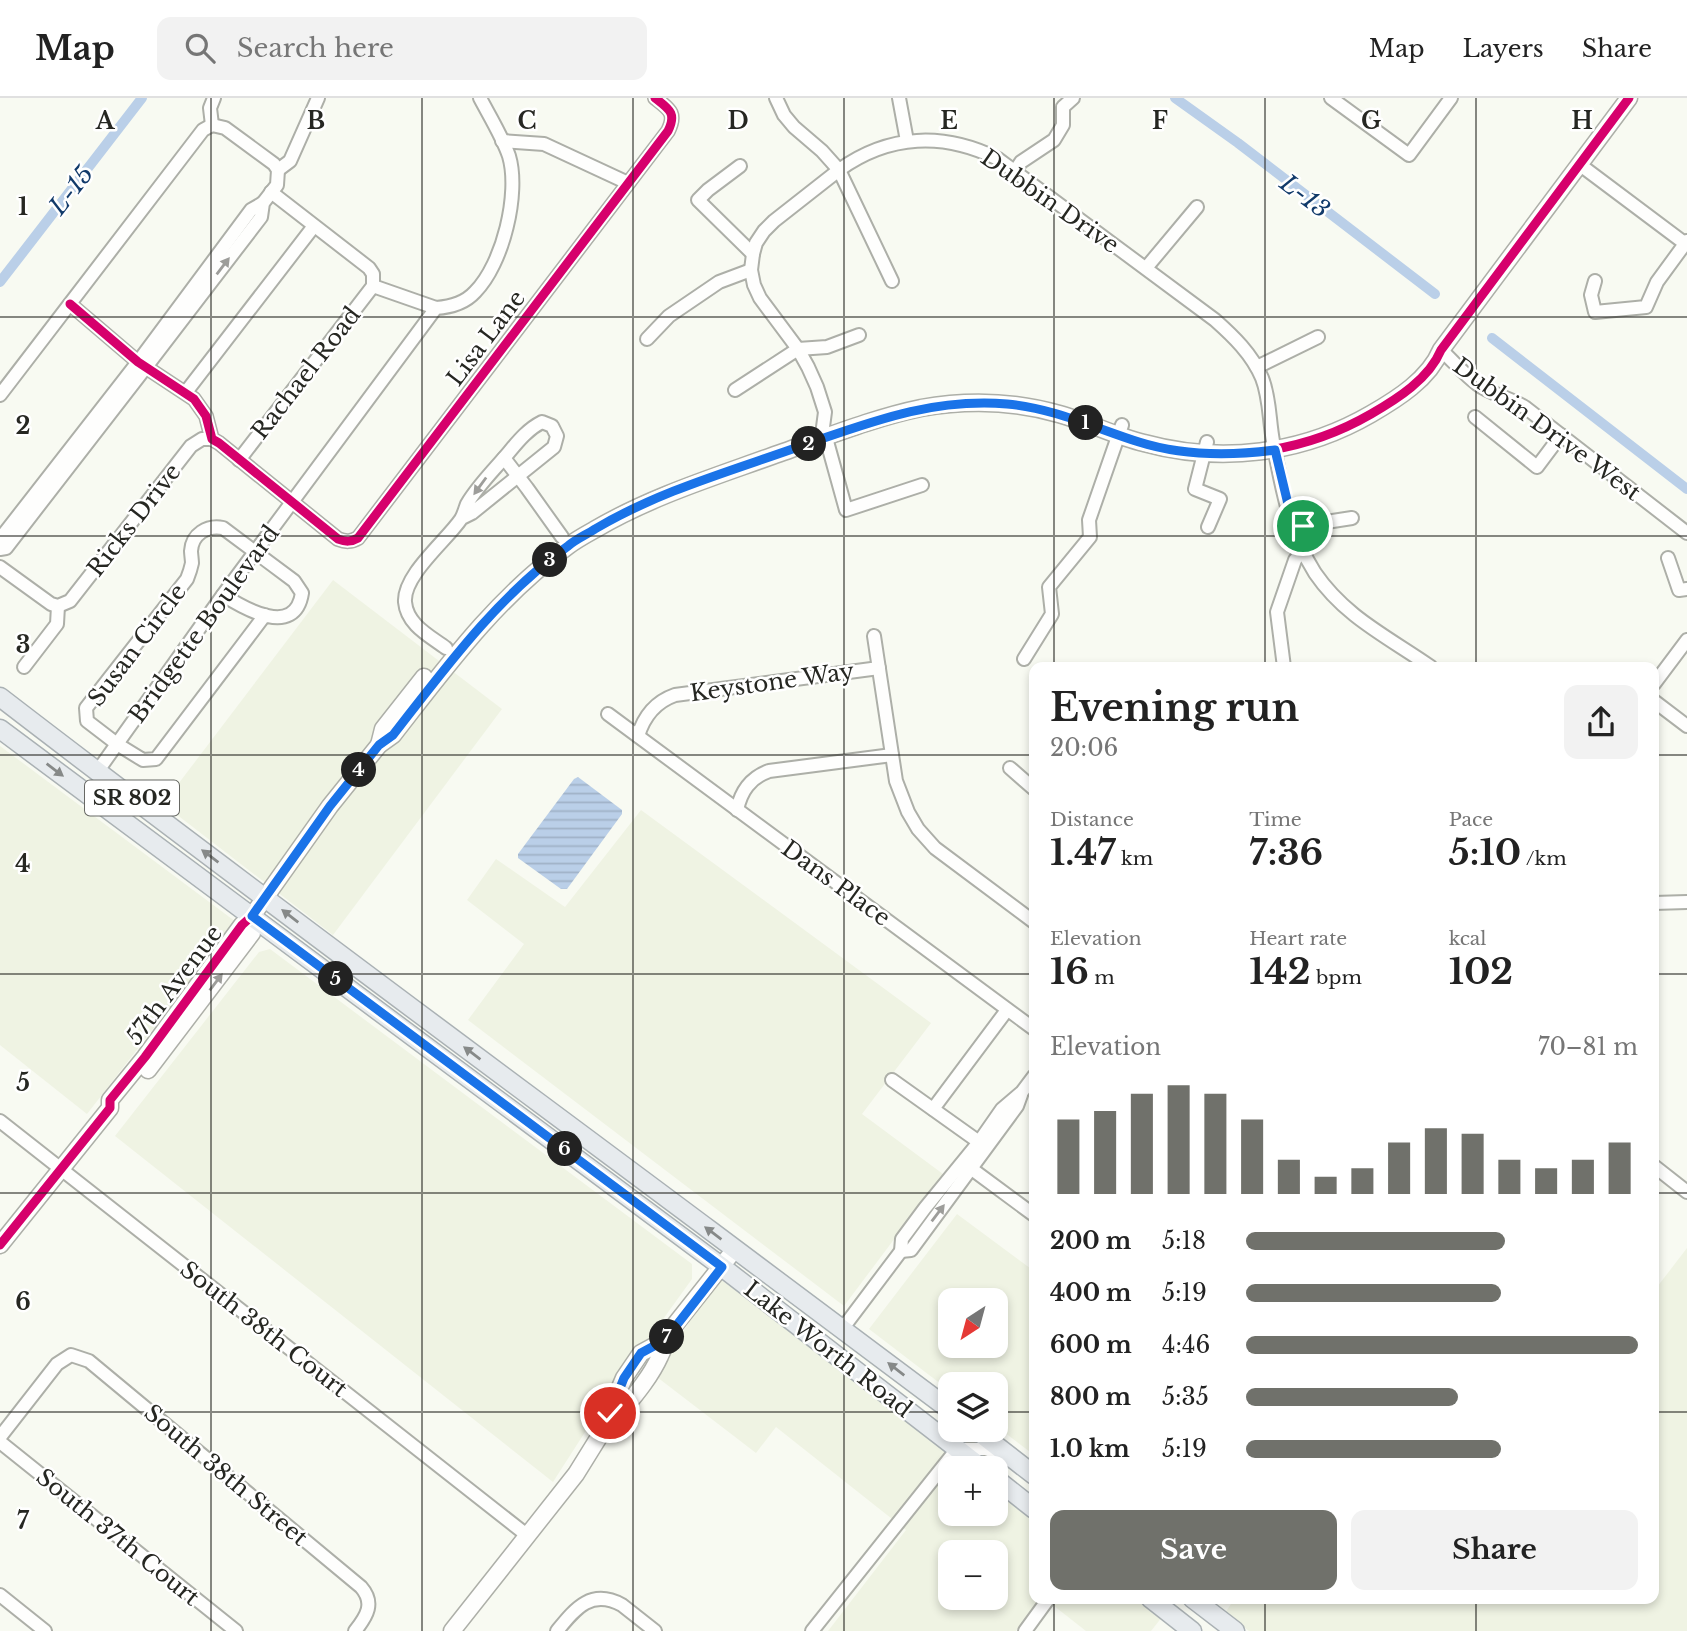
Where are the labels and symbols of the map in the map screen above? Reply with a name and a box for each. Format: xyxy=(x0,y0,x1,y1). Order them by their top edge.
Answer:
text: A xyxy=(95,107,116,135)
text: B xyxy=(307,107,325,135)
text: C xyxy=(518,107,536,135)
text: D xyxy=(727,107,749,135)
text: E xyxy=(940,107,958,135)
text: F xyxy=(1152,107,1168,135)
text: G xyxy=(1361,107,1381,135)
text: H xyxy=(1571,107,1593,135)
street label: Dubbin Drive xyxy=(976,143,1124,259)
water label: L-15 xyxy=(42,160,99,221)
water label: L-13 xyxy=(1274,168,1335,224)
text: 1 xyxy=(18,193,28,221)
one-way arrow xyxy=(216,257,231,275)
street label: Lisa Lane xyxy=(441,285,531,391)
street label: Rachael Road xyxy=(246,301,366,445)
street label: Dubbin Drive West xyxy=(1448,352,1647,507)
pin: 1 xyxy=(1068,406,1104,440)
text: 2 xyxy=(16,412,30,440)
pin: 2 xyxy=(792,426,826,462)
street label: Ricks Drive xyxy=(81,458,187,582)
one-way arrow xyxy=(473,477,487,495)
pin xyxy=(1273,496,1333,556)
street label: Bridgette Boulevard xyxy=(123,520,285,728)
pin: 3 xyxy=(532,542,568,578)
street label: Susan Circle xyxy=(82,578,192,712)
text: 3 xyxy=(16,631,30,659)
street label: Keystone Way xyxy=(688,657,856,707)
pin: 4 xyxy=(342,752,376,788)
one-way arrow xyxy=(46,763,64,777)
road number: SR 802 xyxy=(85,780,179,816)
street label: Dans Place xyxy=(776,834,896,932)
text: 4 xyxy=(15,850,31,878)
one-way arrow xyxy=(201,850,219,864)
one-way arrow xyxy=(282,909,300,924)
street label: 57th Avenue xyxy=(120,920,228,1050)
pin: 5 xyxy=(318,962,354,996)
one-way arrow xyxy=(208,973,222,991)
one-way arrow xyxy=(463,1046,481,1060)
text: 5 xyxy=(16,1069,30,1097)
pin: 6 xyxy=(548,1132,582,1166)
one-way arrow xyxy=(931,1204,945,1222)
one-way arrow xyxy=(704,1226,723,1240)
street label: South 38th Court xyxy=(175,1255,353,1403)
street label: Lake Worth Road xyxy=(739,1275,917,1423)
text: 6 xyxy=(15,1288,31,1316)
north arrow xyxy=(938,1288,1008,1358)
pin: 7 xyxy=(650,1320,684,1354)
one-way arrow xyxy=(887,1362,905,1376)
pin xyxy=(580,1383,640,1443)
street label: South 38th Street xyxy=(139,1398,314,1552)
street label: South 37th Court xyxy=(31,1463,205,1612)
text: 7 xyxy=(17,1507,30,1535)

